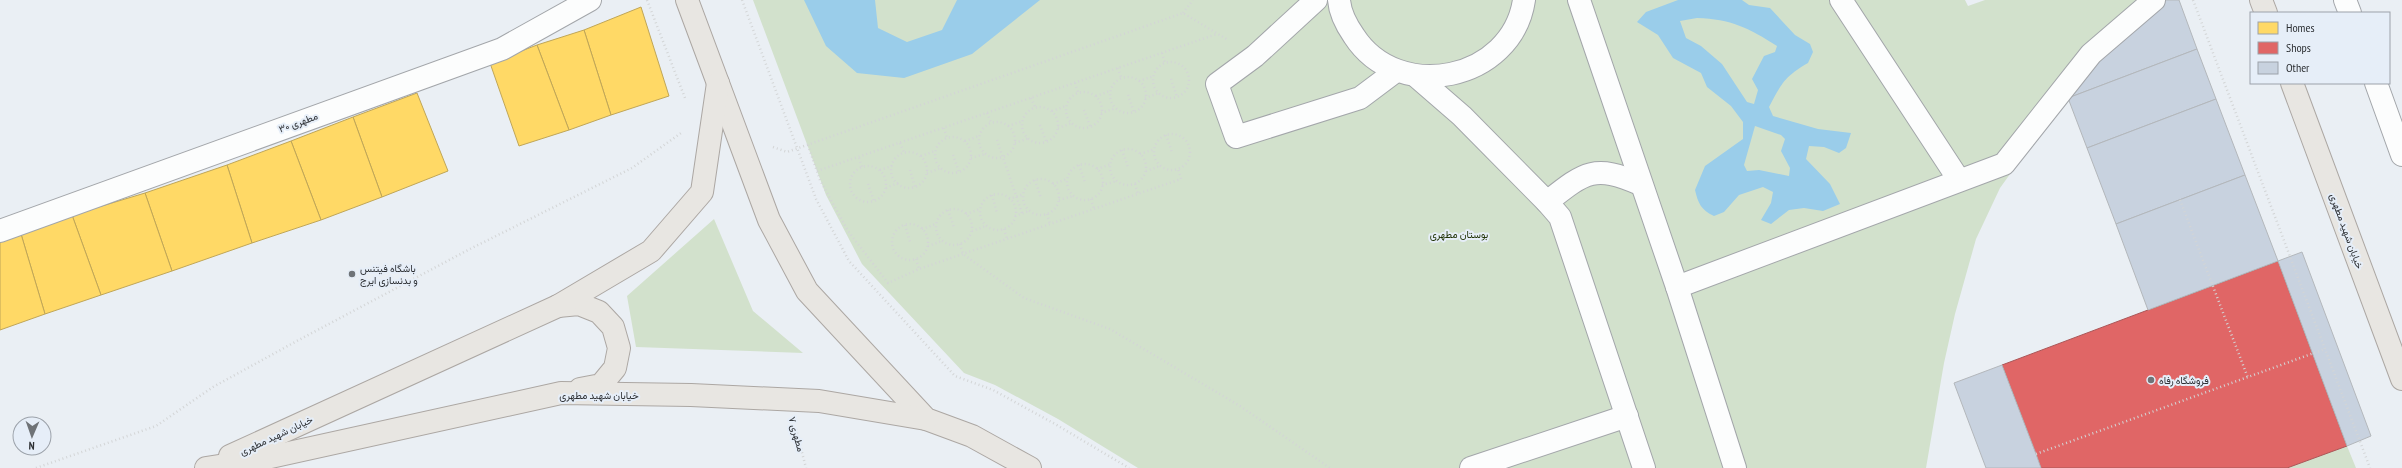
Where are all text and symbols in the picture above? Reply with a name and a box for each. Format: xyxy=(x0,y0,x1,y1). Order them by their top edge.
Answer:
legend xyxy=(2250,12,2390,84)
text: Homes xyxy=(2286,20,2314,35)
text: Shops xyxy=(2286,40,2311,55)
text: Other xyxy=(2286,60,2310,75)
street label: مطهری ۳۰ xyxy=(277,109,320,136)
street label: خیابان شهید مطهری xyxy=(2327,192,2366,271)
park label: بوستان مطهری xyxy=(1430,228,1488,241)
place label: باشگاه فیتنس و بدنسازی ایرج xyxy=(360,262,418,287)
marker: باشگاه فیتنس و بدنسازی ایرج xyxy=(347,269,357,279)
place label: فروشگاه رفاه xyxy=(2159,374,2209,387)
marker: فروشگاه رفاه xyxy=(2146,375,2156,385)
street label: خیابان شهید مطهری xyxy=(559,389,639,402)
street label: خیابان شهید مطهری xyxy=(238,413,315,458)
street label: مطهری ۷ xyxy=(786,415,807,453)
north arrow xyxy=(12,416,52,456)
text: N xyxy=(28,439,35,453)

